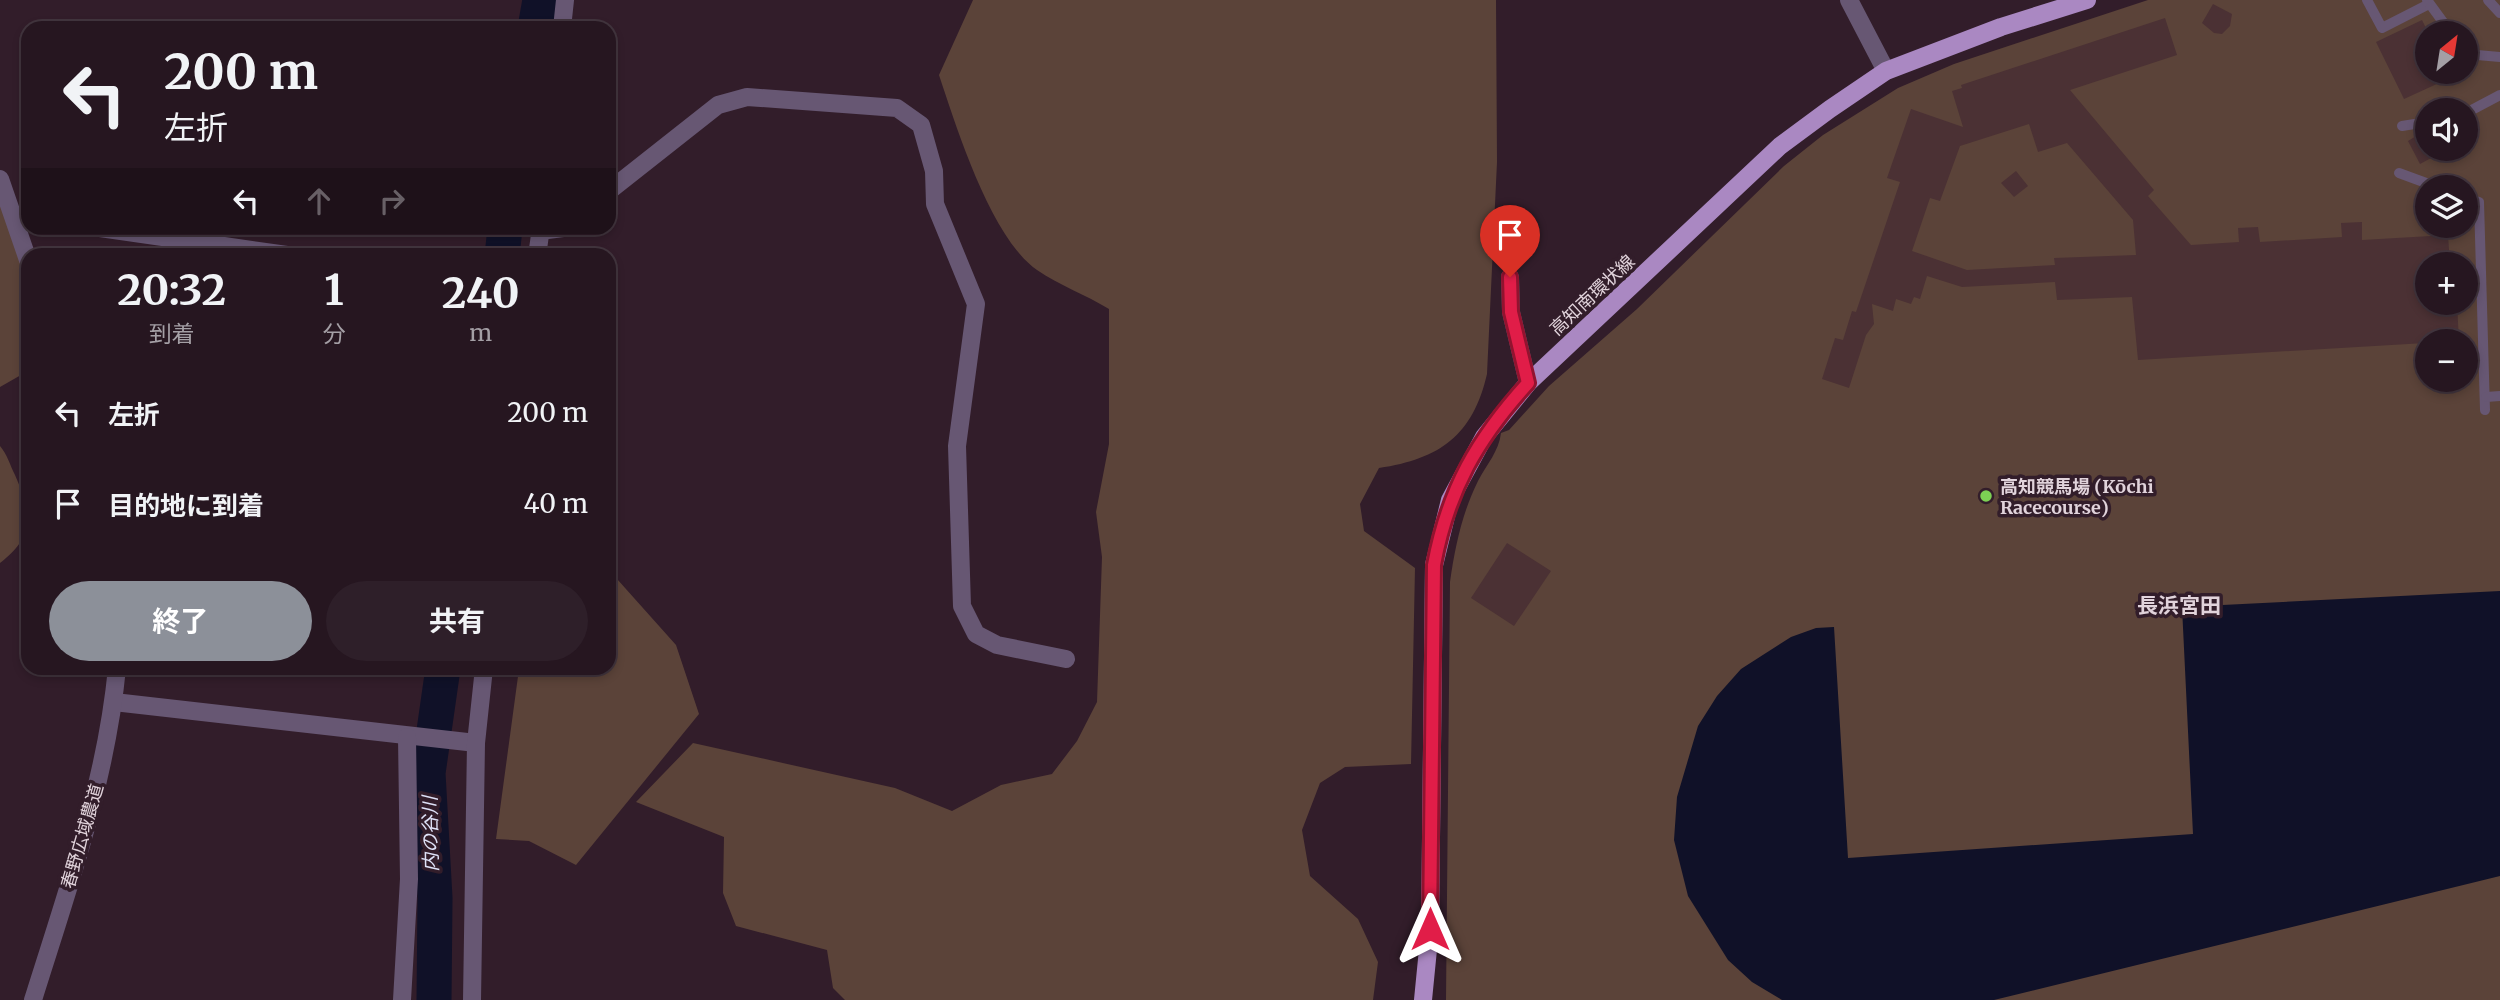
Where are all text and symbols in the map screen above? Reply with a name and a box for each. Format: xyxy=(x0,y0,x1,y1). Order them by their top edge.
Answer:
north arrow xyxy=(2415,21,2478,84)
map controls xyxy=(2415,21,2478,392)
text: 200 m xyxy=(164,41,318,102)
icon: left xyxy=(49,49,140,140)
button: sound xyxy=(2415,98,2478,161)
text: 左折 xyxy=(164,108,228,148)
button: layers xyxy=(2415,175,2478,238)
icon: left xyxy=(227,182,265,220)
icon: ahead xyxy=(300,182,338,220)
icon: right xyxy=(373,182,411,220)
pin xyxy=(1480,205,1540,277)
icon: arrive xyxy=(1491,216,1529,254)
street label: 高知南環状線 xyxy=(1545,250,1639,340)
button: + xyxy=(2415,252,2478,315)
text: 20:32 xyxy=(117,264,226,316)
text: 1 xyxy=(324,264,344,316)
text: 240 xyxy=(442,267,520,319)
text: m xyxy=(469,318,492,347)
text: 到着 xyxy=(149,319,195,348)
text: 分 xyxy=(322,319,345,348)
button: − xyxy=(2415,329,2478,392)
icon: left xyxy=(49,394,87,432)
text: 200 m xyxy=(507,396,588,429)
text: 左折 xyxy=(108,398,160,431)
place label: 高知競馬場 (Kōchi Racecourse) xyxy=(2000,475,2154,519)
icon: arrive xyxy=(49,485,87,523)
text: 40 m xyxy=(524,487,588,520)
marker: 高知競馬場 (Kōchi Racecourse) xyxy=(1978,488,1994,504)
text: 目的地に到着 xyxy=(108,489,264,522)
button: 終了 xyxy=(49,581,312,661)
button: 共有 xyxy=(326,581,588,661)
district label: 長浜宮田 xyxy=(2137,592,2221,619)
street label: 春野広域農道 xyxy=(56,781,108,891)
water label: 内の谷川 xyxy=(417,794,443,872)
position arrow xyxy=(1393,892,1467,966)

